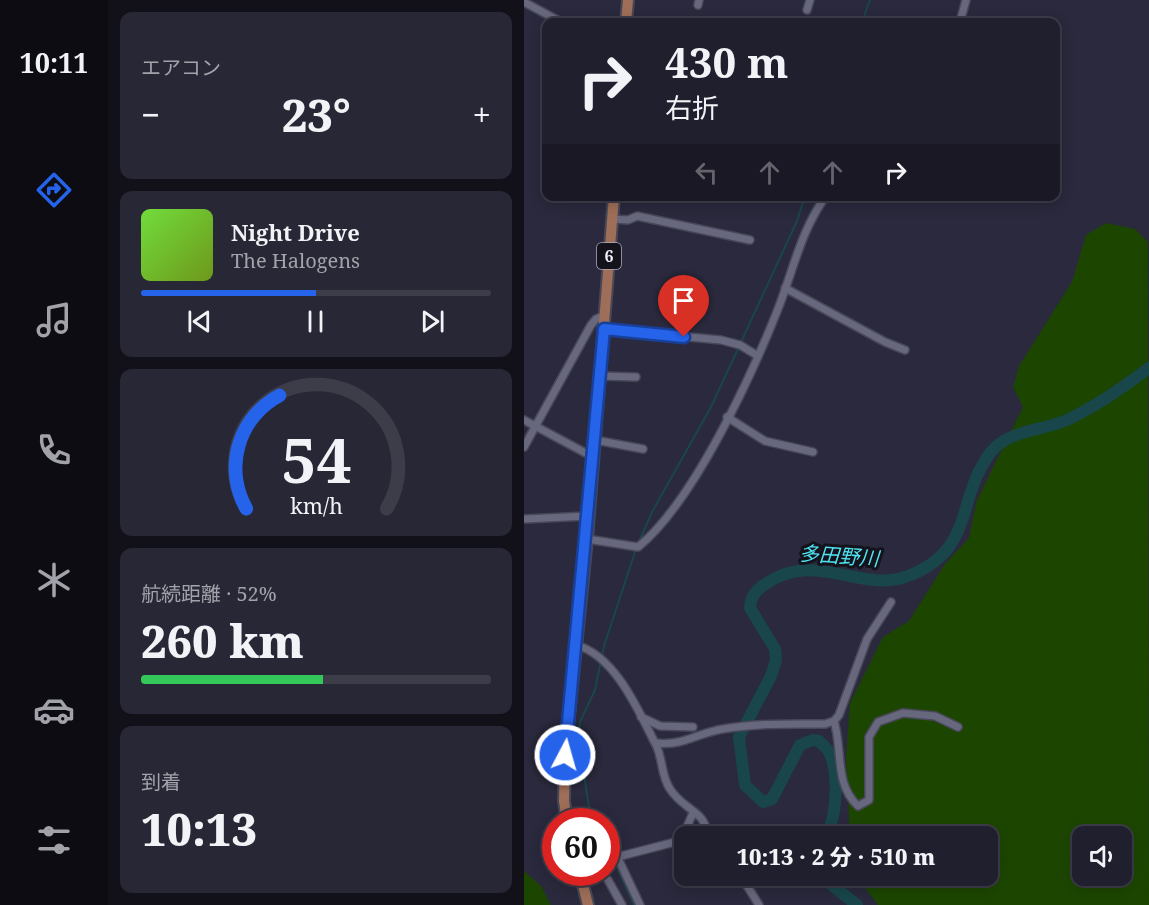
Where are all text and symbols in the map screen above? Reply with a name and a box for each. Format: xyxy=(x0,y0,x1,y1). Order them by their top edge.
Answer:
text: 430 m xyxy=(665,33,789,90)
icon: right xyxy=(566,42,644,120)
text: 10:11 xyxy=(19,44,89,81)
text: エアコン xyxy=(141,54,221,81)
text: 23° xyxy=(282,84,351,145)
text: 右折 xyxy=(665,89,719,126)
text: − xyxy=(141,92,160,137)
text: + xyxy=(473,92,491,137)
icon: left xyxy=(690,156,723,189)
icon: ahead xyxy=(753,156,786,189)
icon: ahead xyxy=(816,156,849,189)
icon: right xyxy=(879,156,912,189)
icon: directions xyxy=(33,169,75,211)
text: Night Drive xyxy=(231,217,360,247)
road number: 6 xyxy=(597,243,621,269)
text: The Halogens xyxy=(231,247,360,274)
pin xyxy=(658,275,709,337)
icon: arrive xyxy=(667,284,700,317)
icon: music xyxy=(33,299,75,341)
icon: previous xyxy=(183,305,216,338)
icon: pause xyxy=(299,305,332,338)
icon: next xyxy=(416,305,449,338)
text: 54 xyxy=(281,417,351,502)
icon: phone xyxy=(33,429,75,471)
text: km/h xyxy=(290,492,343,521)
water label: 多田野川 xyxy=(798,539,882,572)
icon: climate xyxy=(33,559,75,601)
text: 航続距離 · 52% xyxy=(141,580,277,607)
text: 260 km xyxy=(141,610,304,671)
icon: car xyxy=(33,689,75,731)
position arrow xyxy=(533,723,597,787)
text: 到着 xyxy=(141,768,181,795)
text: 10:13 xyxy=(141,798,257,859)
speed limit sign: 60 xyxy=(542,808,620,886)
icon: filters xyxy=(33,819,75,861)
map controls xyxy=(1072,826,1132,886)
button: sound xyxy=(1072,826,1132,886)
text: 10:13 · 2 分 · 510 m xyxy=(737,841,935,871)

